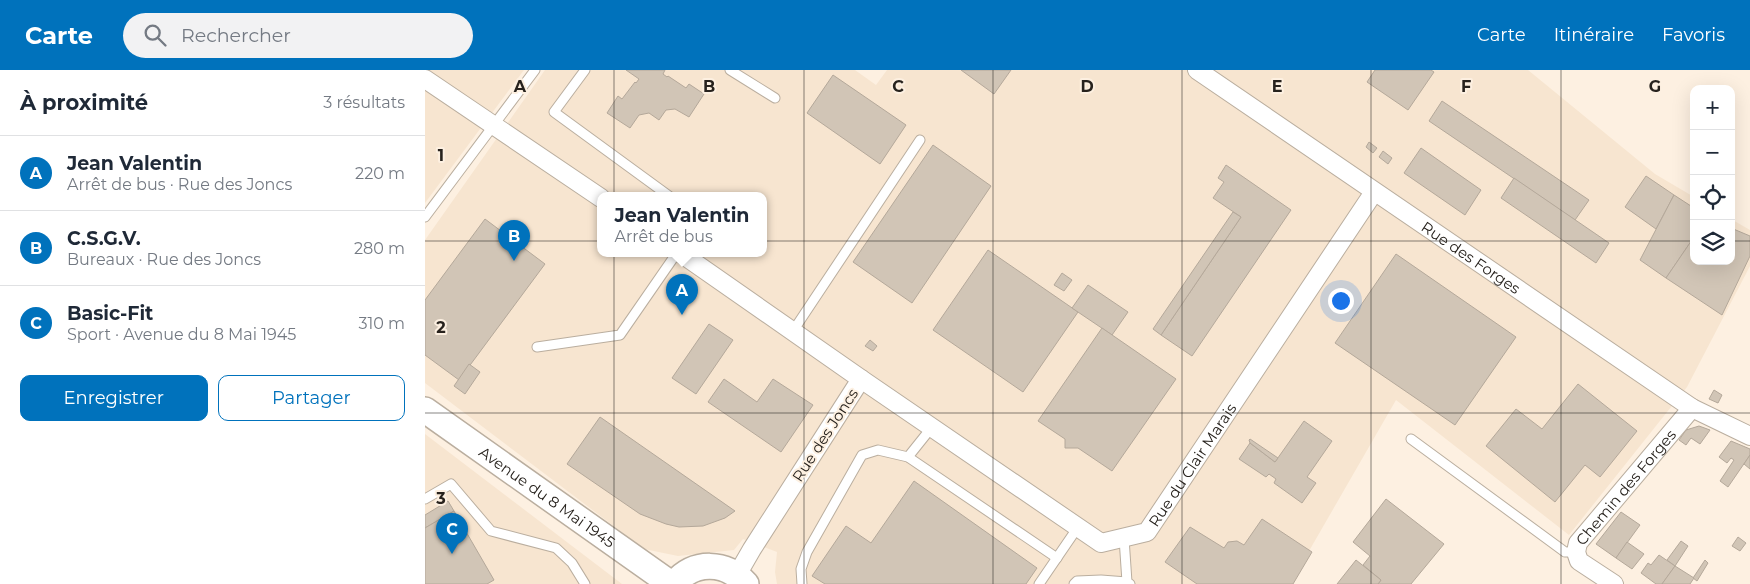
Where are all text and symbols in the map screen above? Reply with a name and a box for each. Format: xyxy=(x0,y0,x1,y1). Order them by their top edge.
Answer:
search box xyxy=(123,13,473,58)
text: Carte xyxy=(25,21,93,50)
icon: search xyxy=(141,21,169,49)
text: Rechercher xyxy=(181,24,291,47)
text: Carte xyxy=(1477,24,1526,46)
text: Itinéraire xyxy=(1554,24,1634,46)
text: Favoris xyxy=(1662,24,1725,46)
text: A xyxy=(513,77,527,96)
text: B xyxy=(703,77,715,96)
text: C xyxy=(892,77,904,96)
text: D xyxy=(1080,77,1094,96)
text: E xyxy=(1272,77,1282,96)
text: F xyxy=(1461,77,1471,96)
text: G xyxy=(1649,77,1661,96)
map controls xyxy=(1690,85,1735,265)
button: + xyxy=(1690,85,1735,130)
text: À proximité xyxy=(20,90,148,115)
text: 3 résultats xyxy=(323,93,405,112)
button: − xyxy=(1690,130,1735,175)
text: 1 xyxy=(438,146,444,165)
text: Jean Valentin xyxy=(67,152,202,175)
text: A xyxy=(30,164,42,183)
text: 220 m xyxy=(355,164,405,183)
text: Arrêt de bus · Rue des Joncs xyxy=(67,175,292,194)
button: locate xyxy=(1690,175,1735,220)
popup xyxy=(597,192,767,257)
text: Jean Valentin xyxy=(614,204,750,227)
street label: Rue des Forges xyxy=(1418,217,1524,298)
pin: B xyxy=(498,220,530,261)
button: layers xyxy=(1690,220,1735,265)
text: C.S.G.V. xyxy=(67,227,141,250)
text: Arrêt de bus xyxy=(614,227,713,246)
text: B xyxy=(30,239,42,258)
text: 280 m xyxy=(354,239,405,258)
text: Bureaux · Rue des Joncs xyxy=(67,250,261,269)
pin: A xyxy=(666,274,698,315)
your location xyxy=(1328,288,1354,314)
text: Basic-Fit xyxy=(67,302,153,325)
text: C xyxy=(30,314,42,333)
text: 310 m xyxy=(358,314,405,333)
text: 2 xyxy=(436,318,446,337)
text: Sport · Avenue du 8 Mai 1945 xyxy=(67,325,296,344)
button: Enregistrer xyxy=(20,375,208,421)
button: Partager xyxy=(218,375,405,421)
street label: Rue des Joncs xyxy=(788,385,862,485)
street label: Rue du Clair Marais xyxy=(1144,399,1240,530)
street label: Chemin des Forges xyxy=(1571,425,1680,549)
street label: Avenue du 8 Mai 1945 xyxy=(476,442,619,551)
text: 3 xyxy=(435,489,446,508)
pin: C xyxy=(436,513,468,554)

